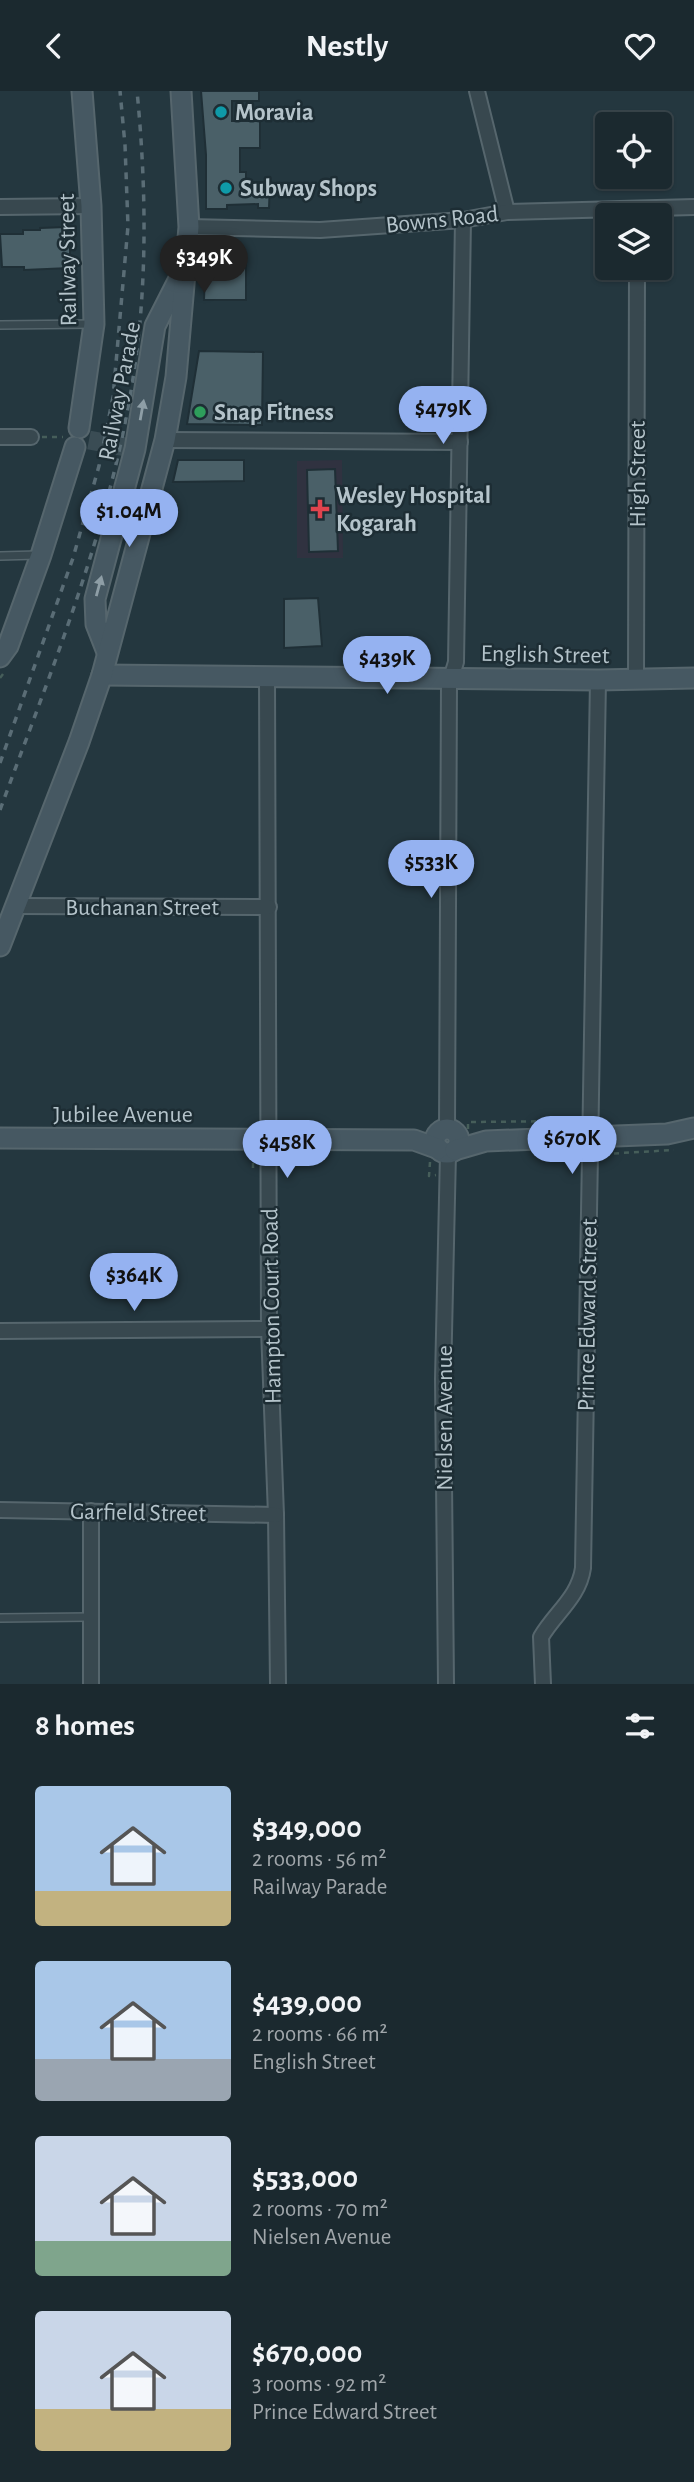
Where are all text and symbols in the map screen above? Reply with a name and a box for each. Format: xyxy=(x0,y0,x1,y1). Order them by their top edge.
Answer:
icon: back xyxy=(35,27,73,65)
icon: heart xyxy=(621,27,659,65)
text: Nestly xyxy=(306,30,388,62)
place label: Moravia xyxy=(235,101,313,125)
marker: Moravia xyxy=(213,104,229,120)
map controls xyxy=(595,112,672,280)
button: locate xyxy=(595,112,672,189)
place label: Subway Shops xyxy=(240,177,377,201)
marker: Subway Shops xyxy=(218,180,234,196)
street label: Railway Street xyxy=(55,193,81,327)
street label: Bowns Road xyxy=(385,202,500,238)
button: layers xyxy=(595,203,672,280)
pin: $349K xyxy=(155,235,253,295)
text: $349K xyxy=(176,246,232,269)
street label: Railway Parade xyxy=(95,320,145,463)
pin: $479K xyxy=(394,387,492,446)
text: $479K xyxy=(415,397,471,420)
one-way arrow xyxy=(137,399,148,421)
place label: Snap Fitness xyxy=(214,401,334,425)
marker: Snap Fitness xyxy=(192,404,208,420)
street label: High Street xyxy=(626,420,650,527)
place label: Wesley Hospital Kogarah xyxy=(336,484,491,536)
pin: $1.04M xyxy=(72,489,186,549)
marker: Wesley Hospital Kogarah xyxy=(310,499,330,519)
text: $1.04M xyxy=(96,500,162,523)
one-way arrow xyxy=(94,575,105,597)
pin: $439K xyxy=(338,637,436,696)
street label: English Street xyxy=(480,642,610,668)
text: $439K xyxy=(359,647,415,670)
pin: $533K xyxy=(382,841,480,900)
text: $533K xyxy=(404,851,458,874)
street label: Buchanan Street xyxy=(65,896,219,920)
street label: Jubilee Avenue xyxy=(53,1103,193,1127)
pin: $670K xyxy=(523,1117,621,1176)
pin: $458K xyxy=(238,1121,336,1180)
text: $670K xyxy=(544,1127,600,1150)
text: $458K xyxy=(259,1131,315,1154)
street label: Hampton Court Road xyxy=(258,1208,286,1404)
street label: Prince Edward Street xyxy=(574,1218,602,1412)
pin: $364K xyxy=(85,1253,183,1313)
text: $364K xyxy=(106,1264,162,1287)
street label: Nielsen Avenue xyxy=(433,1345,457,1491)
street label: Garfield Street xyxy=(70,1500,207,1526)
icon: filters xyxy=(621,1707,659,1745)
text: 8 homes xyxy=(35,1711,135,1741)
text: $349,000 xyxy=(252,1813,362,1843)
icon: home xyxy=(91,1814,175,1898)
text: 2 rooms · 56 m² xyxy=(252,1848,386,1871)
text: Railway Parade xyxy=(252,1876,387,1899)
text: $439,000 xyxy=(252,1988,362,2018)
icon: home xyxy=(91,1989,175,2073)
text: 2 rooms · 66 m² xyxy=(252,2023,388,2046)
text: English Street xyxy=(252,2051,376,2074)
text: $533,000 xyxy=(252,2163,358,2193)
icon: home xyxy=(91,2164,175,2248)
text: 2 rooms · 70 m² xyxy=(252,2198,388,2221)
text: Nielsen Avenue xyxy=(252,2226,391,2249)
text: $670,000 xyxy=(252,2338,362,2368)
icon: home xyxy=(91,2339,175,2423)
text: 3 rooms · 92 m² xyxy=(252,2373,386,2396)
text: Prince Edward Street xyxy=(252,2401,437,2424)

